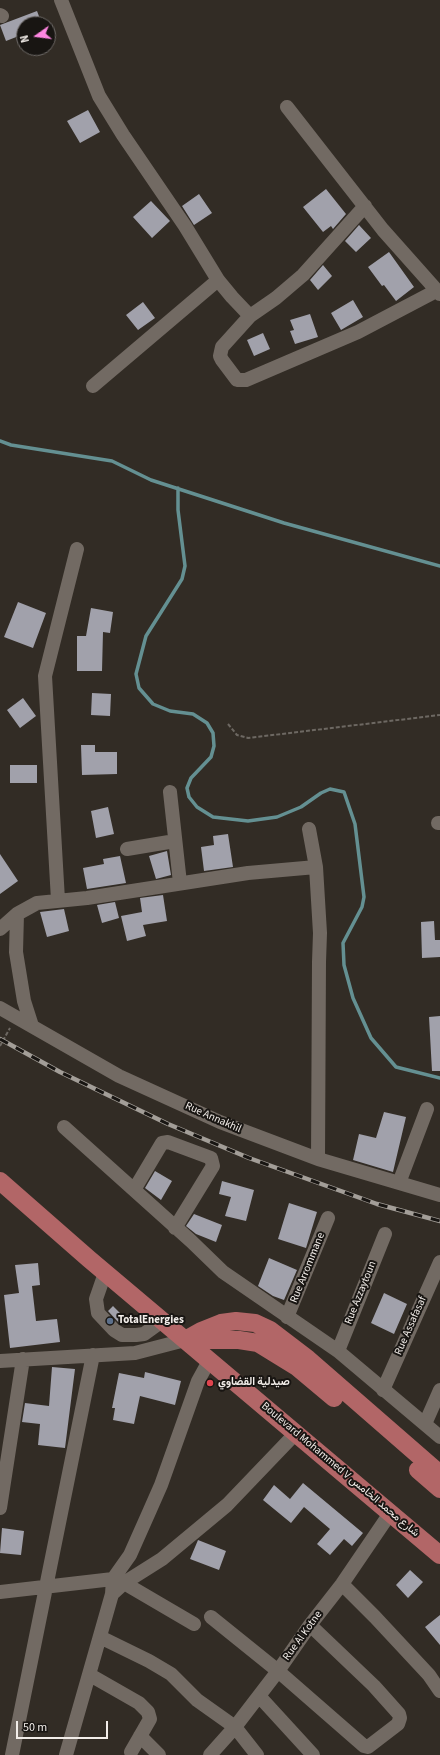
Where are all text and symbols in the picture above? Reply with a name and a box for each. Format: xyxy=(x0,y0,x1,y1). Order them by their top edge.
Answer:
north arrow xyxy=(16,16,56,56)
text: N xyxy=(17,33,33,44)
street label: Rue Annakhil xyxy=(183,1100,243,1136)
street label: Rue Arrommane xyxy=(288,1231,328,1305)
street label: Rue Azzaytoun xyxy=(342,1259,380,1327)
street label: Rue Assafasaf xyxy=(392,1295,430,1357)
place label: TotalEnergies xyxy=(118,1314,184,1328)
marker: TotalEnergies xyxy=(105,1316,115,1326)
place label: صيدلية القضاوي xyxy=(218,1376,290,1390)
marker: صيدلية القضاوي xyxy=(205,1378,215,1388)
street label: Boulevard Mohammed V شارع محمد الخامس xyxy=(258,1400,422,1540)
street label: Rue Al Kotne xyxy=(281,1609,325,1663)
scale bar xyxy=(18,1713,110,1739)
text: 50 m xyxy=(23,1719,47,1736)

